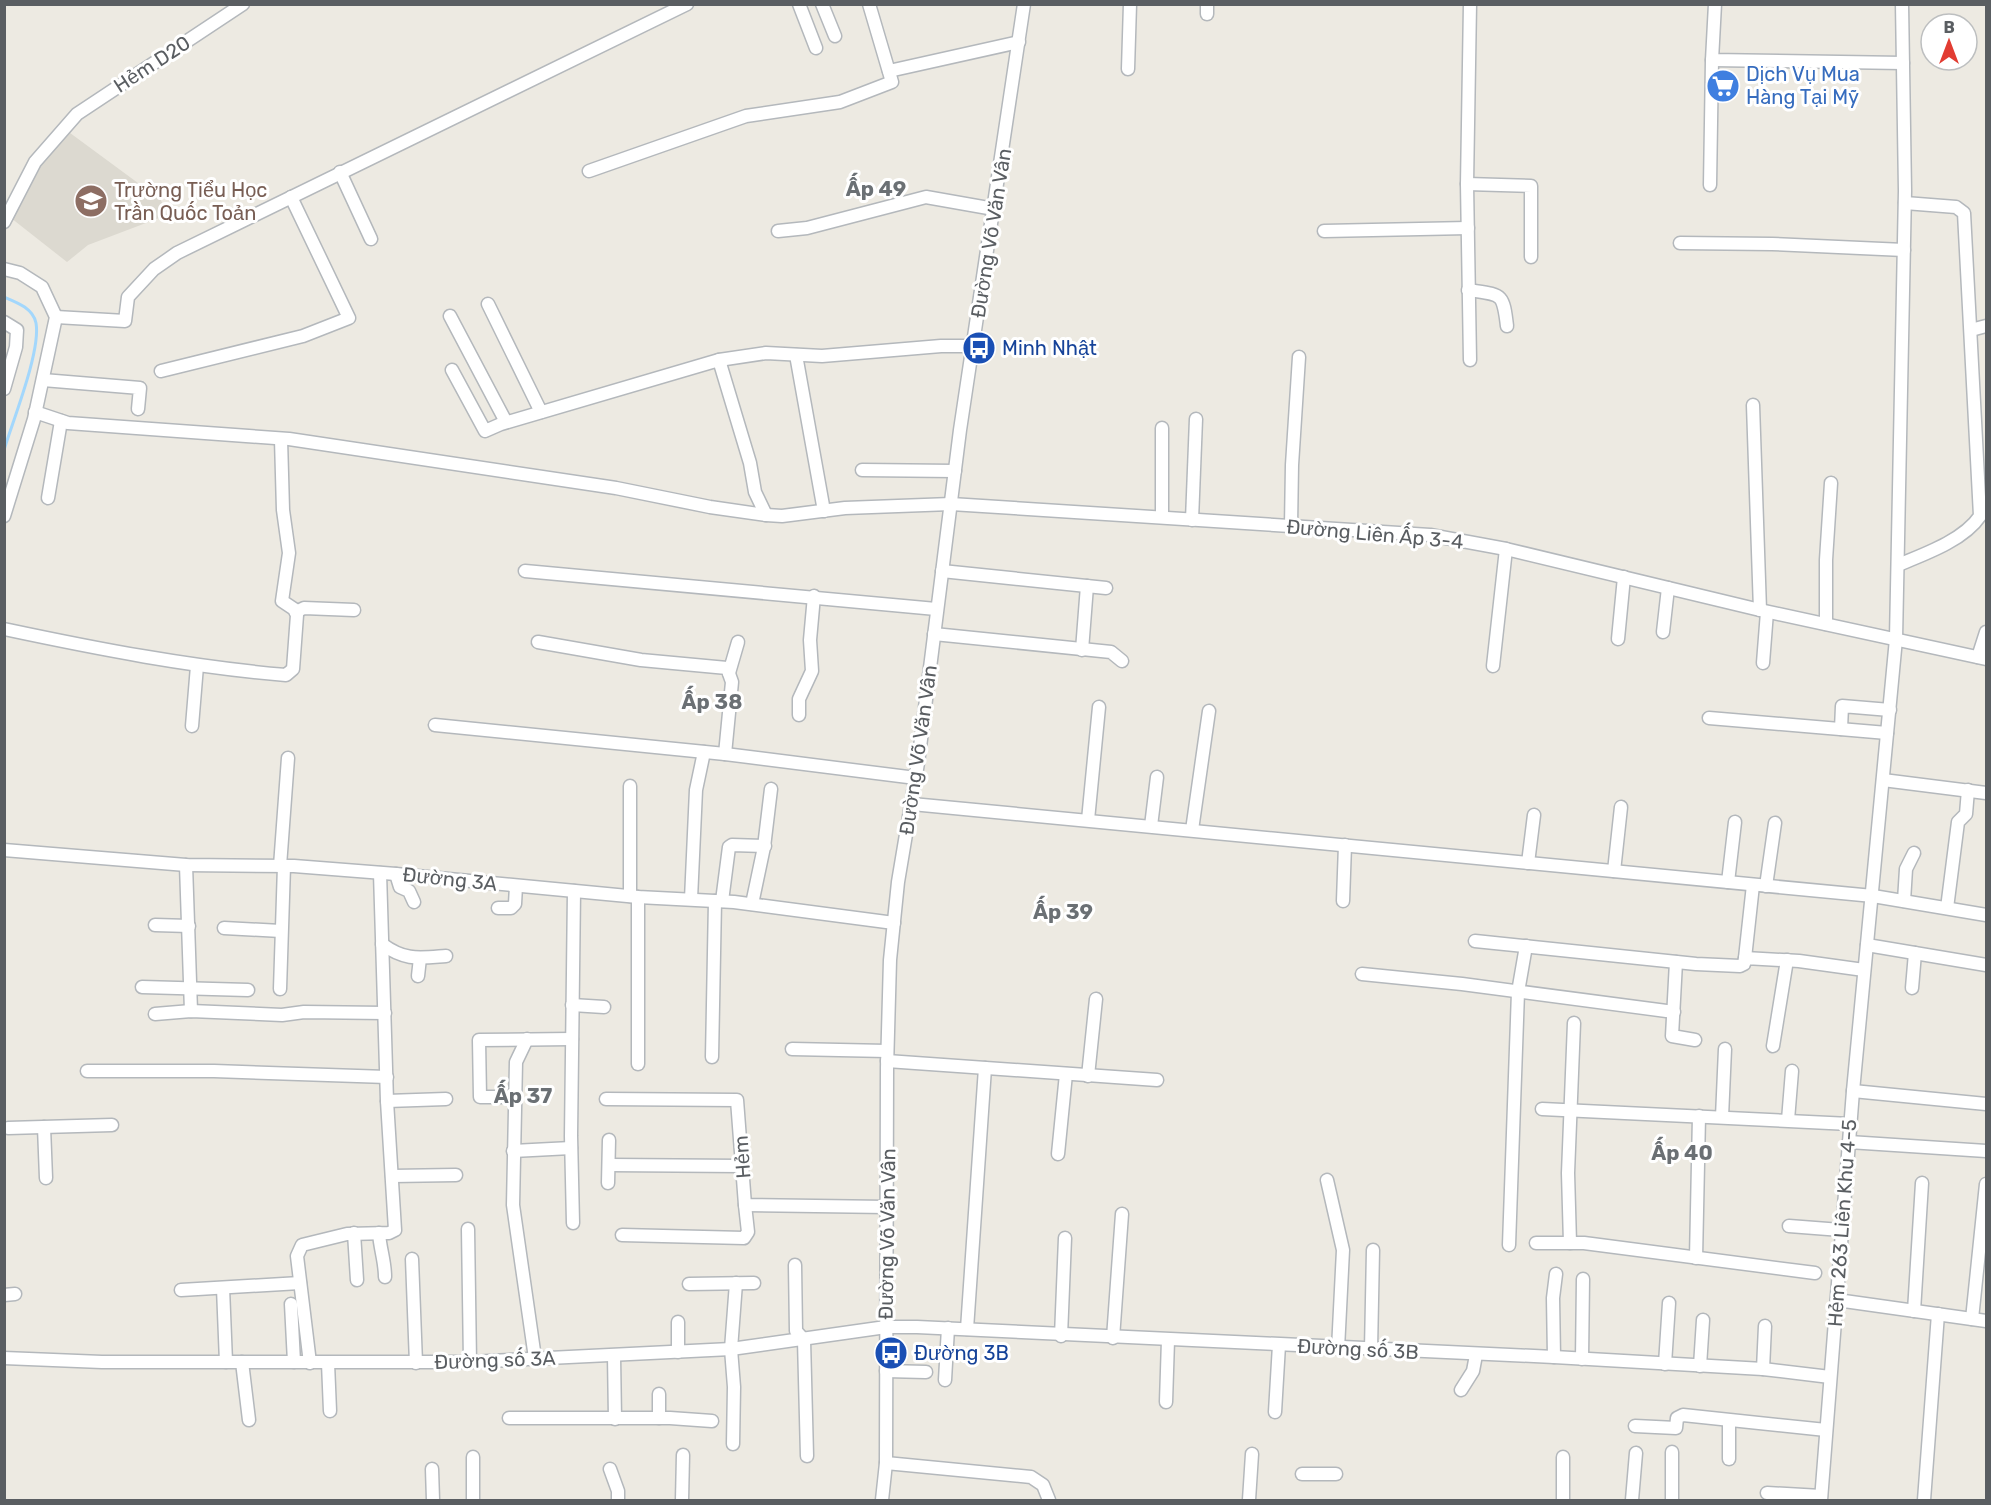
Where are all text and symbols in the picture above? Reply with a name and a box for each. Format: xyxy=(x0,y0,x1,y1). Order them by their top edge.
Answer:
north arrow xyxy=(1919,12,1979,72)
text: B xyxy=(1943,18,1955,37)
street label: Hẻm D20 xyxy=(109,30,195,98)
place label: Dịch Vụ Mua Hàng Tại Mỹ xyxy=(1746,62,1860,109)
supermarket icon: Dịch Vụ Mua Hàng Tại Mỹ xyxy=(1705,68,1741,104)
street label: Đường Võ Văn Vân xyxy=(966,146,1016,320)
district label: Ấp 49 xyxy=(846,172,906,201)
place label: Trường Tiểu Học Trần Quốc Toản xyxy=(114,178,267,225)
school or university icon: Trường Tiểu Học Trần Quốc Toản xyxy=(73,183,109,219)
bus stop icon: Minh Nhật xyxy=(961,330,997,366)
place label: Minh Nhật xyxy=(1002,336,1097,360)
street label: Đường Liên Ấp 3-4 xyxy=(1286,512,1465,554)
street label: Đường Võ Văn Vân xyxy=(894,663,942,837)
district label: Ấp 38 xyxy=(682,685,742,714)
street label: Đường 3A xyxy=(402,862,498,896)
district label: Ấp 39 xyxy=(1033,895,1093,924)
district label: Ấp 37 xyxy=(494,1079,552,1108)
street label: Hẻm 263 Liên Khu 4-5 xyxy=(1823,1118,1861,1328)
street label: Hẻm xyxy=(729,1135,755,1179)
district label: Ấp 40 xyxy=(1651,1136,1713,1165)
street label: Đường Võ Văn Vân xyxy=(874,1148,900,1320)
street label: Đường số 3B xyxy=(1297,1334,1419,1364)
bus stop icon: Đường 3B xyxy=(873,1335,909,1371)
place label: Đường 3B xyxy=(914,1341,1009,1365)
street label: Đường số 3A xyxy=(434,1346,556,1374)

